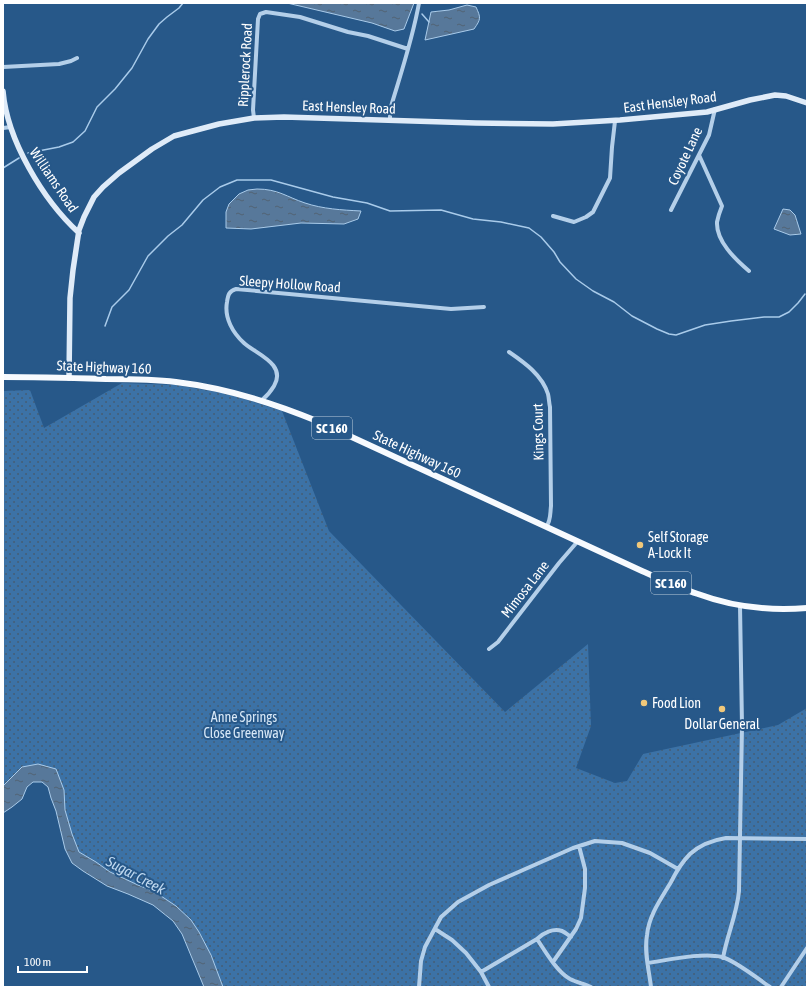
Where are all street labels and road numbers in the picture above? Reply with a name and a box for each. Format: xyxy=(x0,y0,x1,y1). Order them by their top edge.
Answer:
street label: Ripplerock Road xyxy=(235,23,255,107)
street label: East Hensley Road xyxy=(622,88,718,116)
street label: East Hensley Road xyxy=(302,97,396,117)
street label: Coyote Lane xyxy=(665,124,705,188)
street label: Williams Road xyxy=(27,145,81,215)
street label: Sleepy Hollow Road xyxy=(239,272,341,296)
street label: State Highway 160 xyxy=(56,357,152,377)
street label: Kings Court xyxy=(530,403,546,461)
road number: SC 160 xyxy=(312,417,352,439)
street label: State Highway 160 xyxy=(371,427,464,481)
street label: Mimosa Lane xyxy=(498,557,552,621)
road number: SC 160 xyxy=(651,572,691,594)

